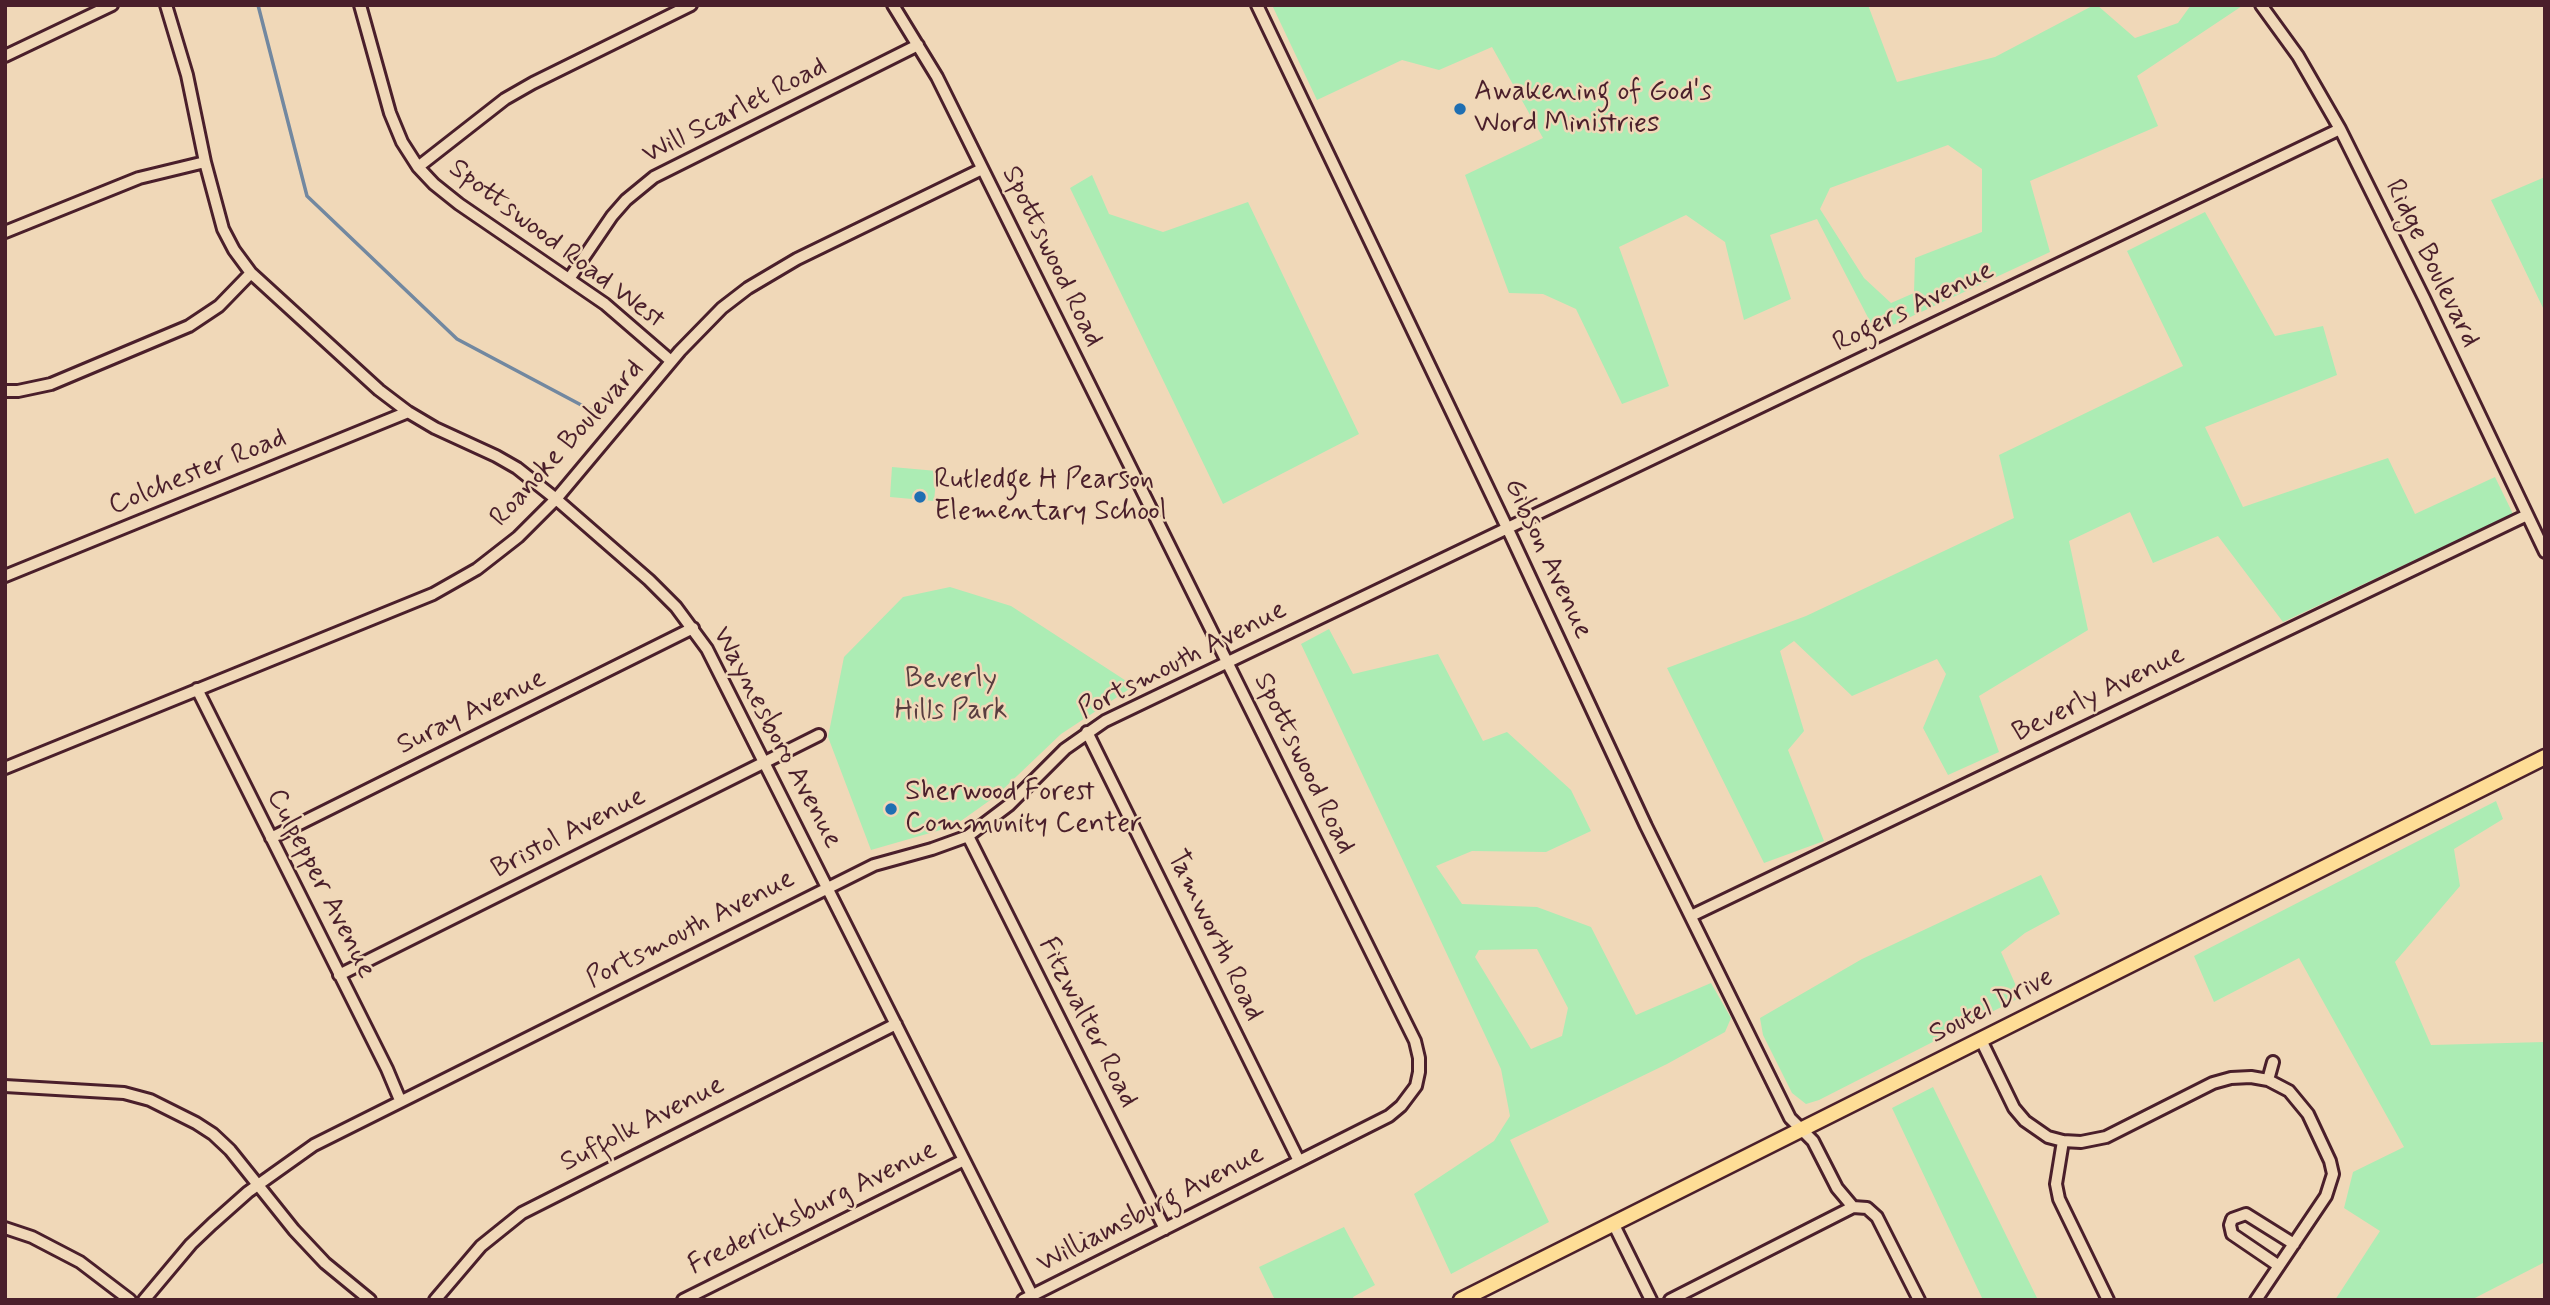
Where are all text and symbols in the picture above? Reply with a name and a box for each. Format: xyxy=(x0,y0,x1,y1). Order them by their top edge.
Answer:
street label: Will Scarlet Road xyxy=(637,51,833,173)
place label: Awakening of God's Word Ministries xyxy=(1474,76,1712,142)
marker: Awakening of God's Word Ministries xyxy=(1452,101,1468,117)
street label: Spottswood Road West xyxy=(441,153,671,337)
street label: Spottswood Road xyxy=(993,161,1109,353)
street label: Ridge Boulevard xyxy=(2376,175,2486,353)
street label: Rogers Avenue xyxy=(1828,255,2000,361)
street label: Roanoke Boulevard xyxy=(484,353,652,535)
street label: Colchester Road xyxy=(104,422,292,524)
place label: Rutledge H Pearson Elementary School xyxy=(934,464,1167,530)
street label: Gibson Avenue xyxy=(1495,473,1599,645)
marker: Rutledge H Pearson Elementary School xyxy=(912,489,928,505)
street label: Portsmouth Avenue xyxy=(1073,594,1293,728)
street label: Waynesboro Avenue xyxy=(703,622,849,854)
street label: Beverly Avenue xyxy=(2007,639,2191,751)
street label: Suray Avenue xyxy=(392,662,552,764)
park label: Beverly Hills Park xyxy=(895,663,1007,729)
street label: Spottswood Road xyxy=(1245,668,1361,860)
place label: Sherwood Forest Community Center xyxy=(905,776,1142,842)
street label: Bristol Avenue xyxy=(486,781,652,887)
street label: Culpepper Avenue xyxy=(258,784,382,984)
marker: Sherwood Forest Community Center xyxy=(883,801,899,817)
street label: Tamworth Road xyxy=(1158,845,1270,1027)
street label: Portsmouth Avenue xyxy=(581,863,801,997)
street label: Fitzwalter Road xyxy=(1030,932,1144,1114)
street label: Soutel Drive xyxy=(1924,961,2060,1053)
street label: Suffolk Avenue xyxy=(556,1069,730,1181)
street label: Fredericksburg Avenue xyxy=(683,1134,943,1284)
street label: Williamsburg Avenue xyxy=(1032,1138,1270,1282)

